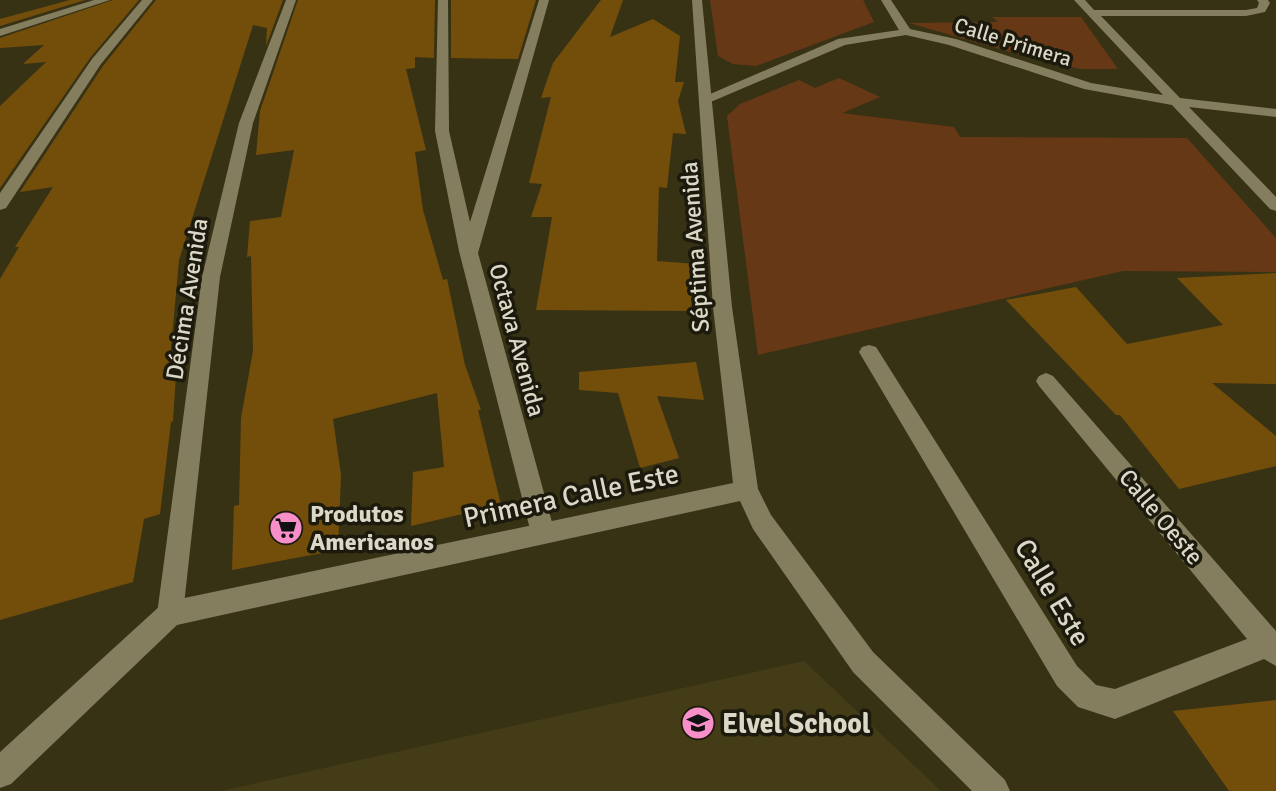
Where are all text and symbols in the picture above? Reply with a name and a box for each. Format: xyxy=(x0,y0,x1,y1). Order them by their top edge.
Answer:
street label: Calle Primera xyxy=(951,12,1075,72)
street label: Séptima Avenida xyxy=(674,161,716,333)
street label: Décima Avenida xyxy=(159,216,215,382)
street label: Octava Avenida xyxy=(482,260,552,420)
street label: Primera Calle Este xyxy=(460,457,682,535)
street label: Calle Oeste xyxy=(1112,463,1210,571)
place label: Produtos Americanos xyxy=(310,499,434,557)
supermarket icon: Produtos Americanos xyxy=(267,509,305,547)
street label: Calle Este xyxy=(1007,533,1097,652)
school or university icon: Elvel School xyxy=(679,704,717,742)
place label: Elvel School xyxy=(722,707,871,741)

